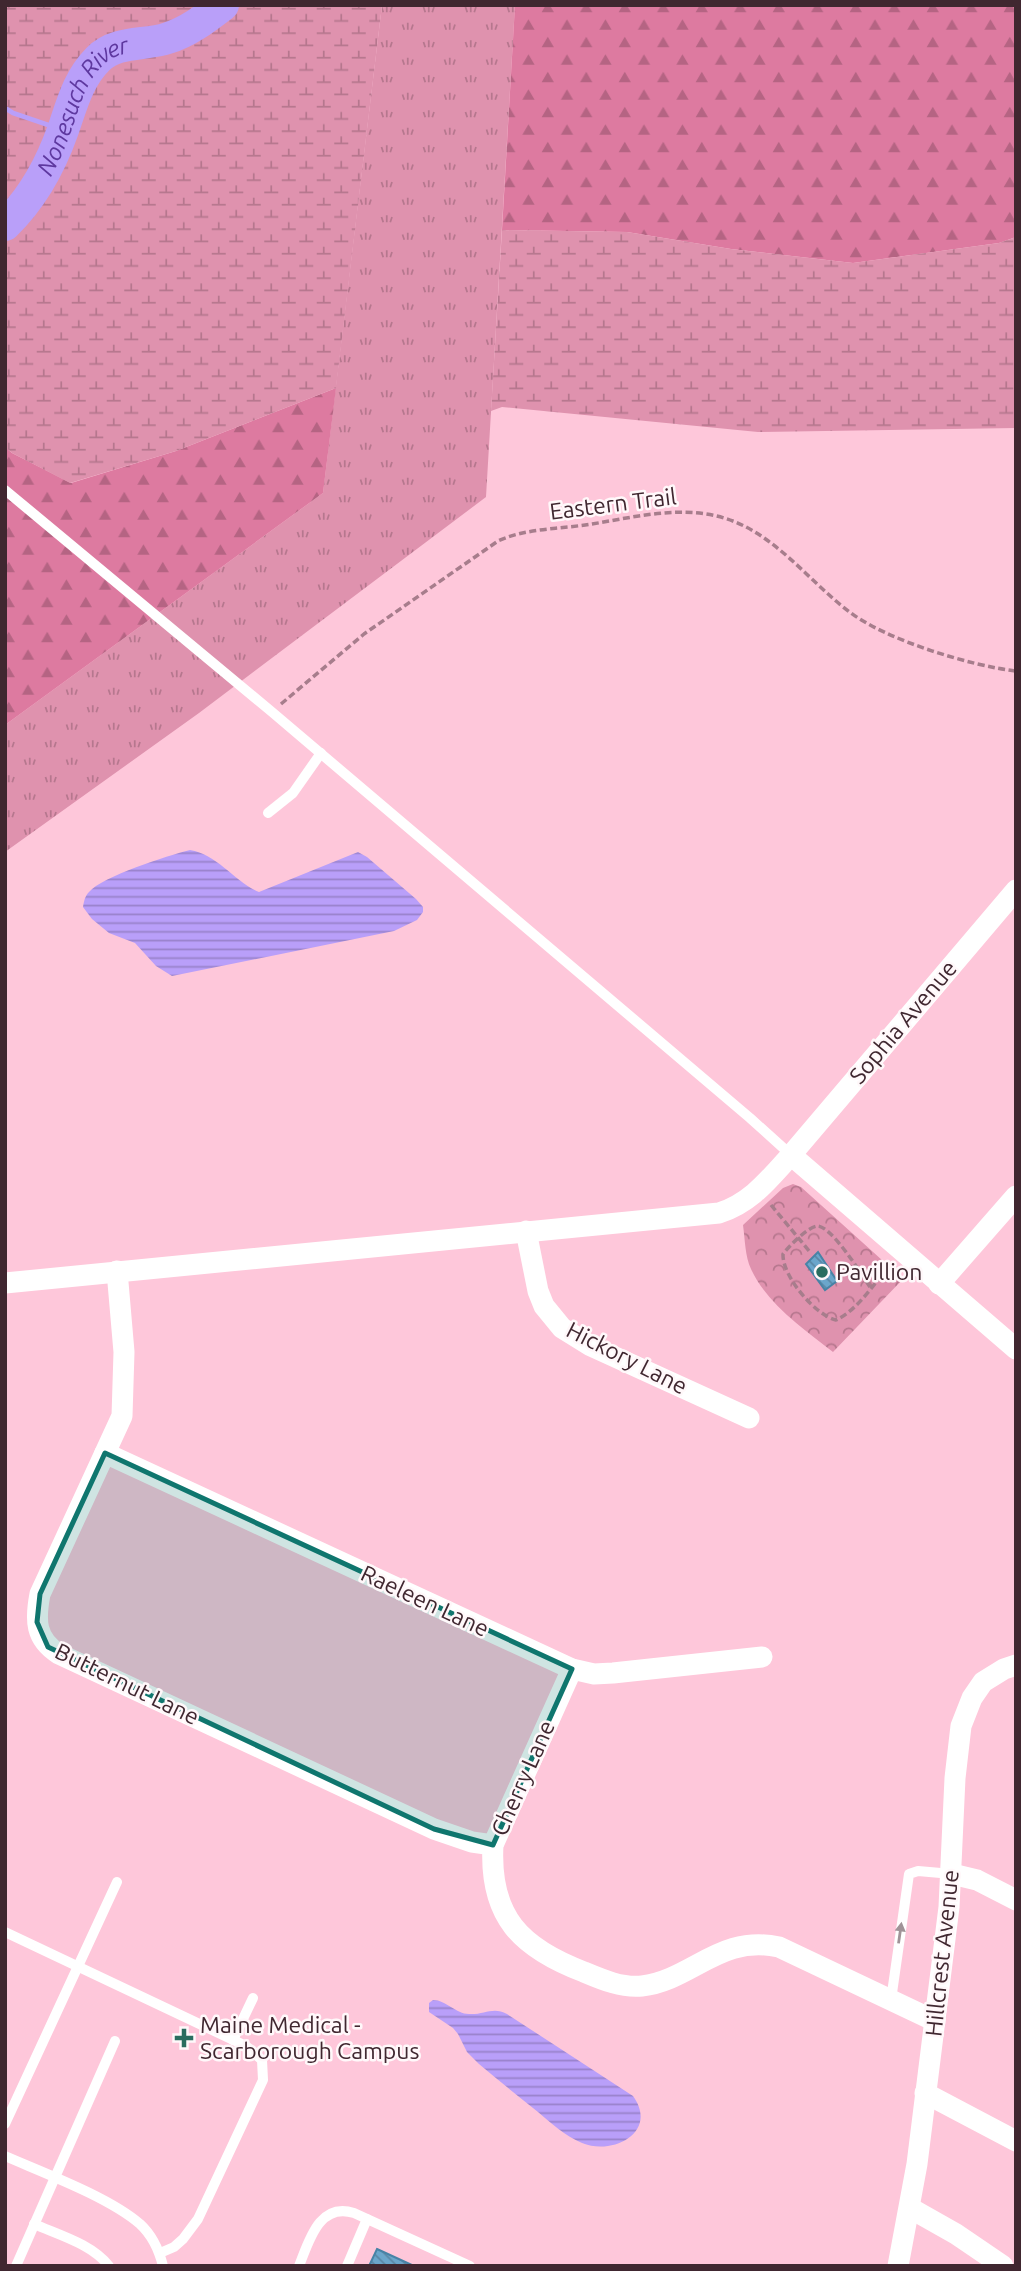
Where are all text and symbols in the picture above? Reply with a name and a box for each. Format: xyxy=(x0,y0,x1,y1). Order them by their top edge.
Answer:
water label: Nonesuch River xyxy=(31,31,132,180)
street label: Eastern Trail xyxy=(548,483,678,524)
street label: Sophia Avenue xyxy=(844,955,961,1088)
place label: Pavillion xyxy=(836,1259,922,1284)
marker: Pavillion xyxy=(814,1264,830,1280)
street label: Hickory Lane xyxy=(563,1316,692,1399)
street label: Raeleen Lane xyxy=(357,1560,493,1641)
street label: Butternut Lane xyxy=(51,1638,203,1729)
street label: Cherry Lane xyxy=(486,1716,559,1839)
street label: Hillcrest Avenue xyxy=(920,1868,963,2038)
one-way arrow xyxy=(894,1921,905,1943)
place label: Maine Medical - Scarborough Campus xyxy=(200,2012,419,2063)
marker: Maine Medical - Scarborough Campus xyxy=(174,2028,194,2048)

